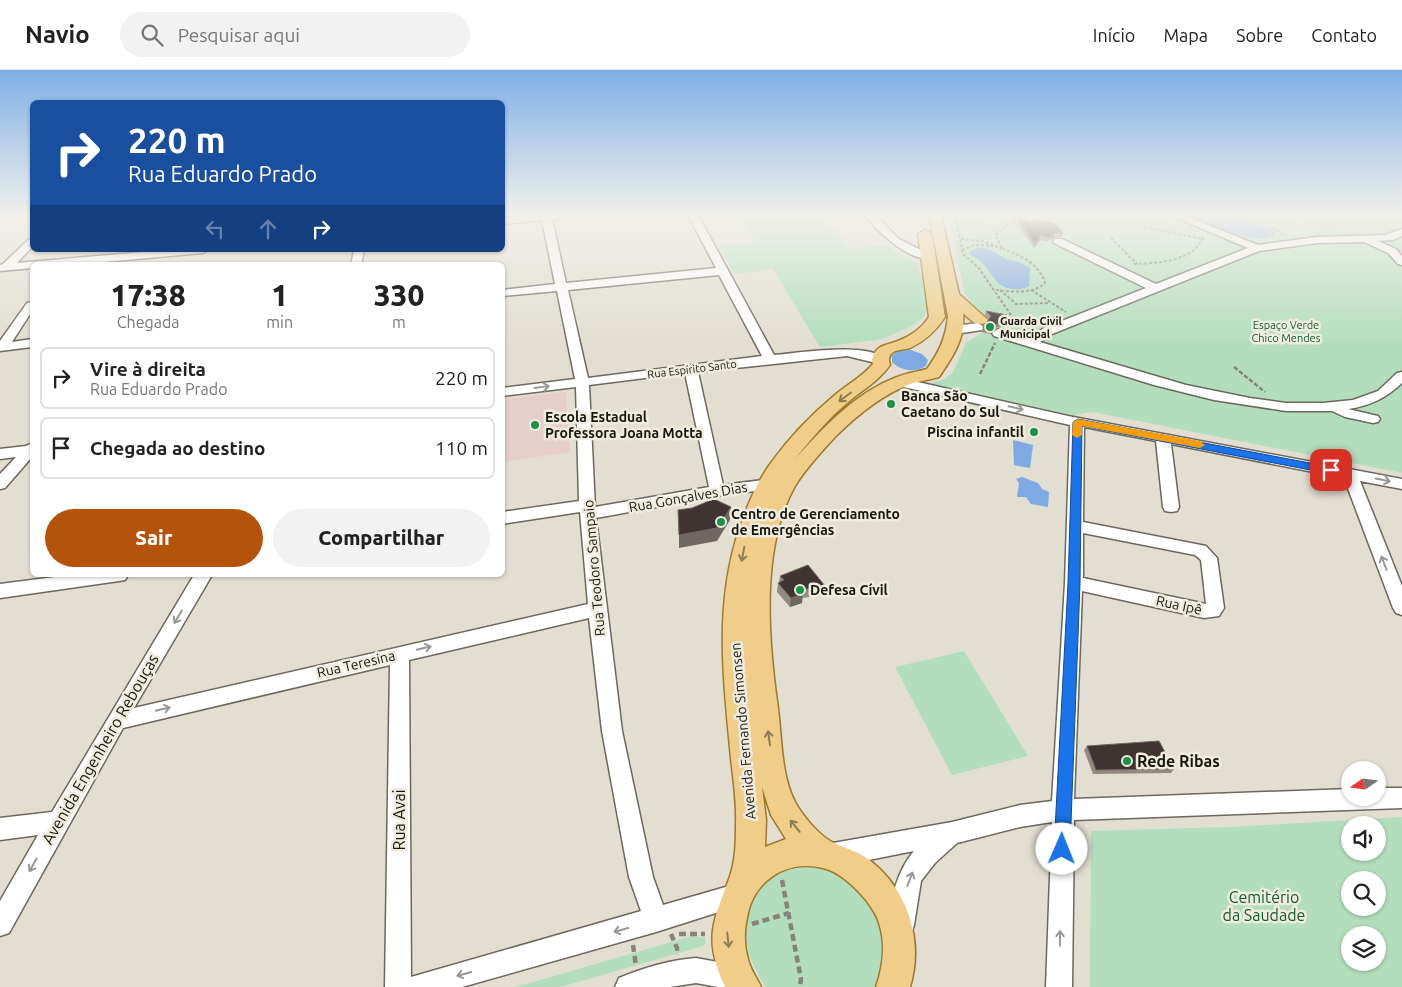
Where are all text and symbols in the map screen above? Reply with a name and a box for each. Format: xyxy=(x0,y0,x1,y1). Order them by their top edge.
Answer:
search box xyxy=(120,12,470,57)
text: Navio xyxy=(25,21,90,48)
icon: search xyxy=(138,21,166,49)
text: Pesquisar aqui xyxy=(178,24,300,46)
text: Início xyxy=(1093,25,1135,45)
text: Mapa xyxy=(1163,25,1208,45)
text: Sobre xyxy=(1236,25,1283,45)
text: Contato xyxy=(1311,25,1377,45)
icon: right xyxy=(45,120,110,185)
text: 220 m xyxy=(128,120,226,160)
text: Rua Eduardo Prado xyxy=(128,161,317,186)
icon: left xyxy=(201,215,229,243)
icon: ahead xyxy=(254,215,282,243)
icon: right xyxy=(307,215,335,243)
text: 17:38 xyxy=(111,278,186,312)
text: 1 xyxy=(271,278,288,312)
text: 330 xyxy=(374,278,424,312)
text: Chegada xyxy=(117,313,180,331)
text: min xyxy=(266,313,293,331)
text: m xyxy=(392,313,406,331)
place label: Guarda Civil Municipal xyxy=(1000,315,1063,340)
park label: Espaço Verde Chico Mendes xyxy=(1252,319,1321,344)
marker: Guarda Civil Municipal xyxy=(984,321,996,333)
text: Vire à direita xyxy=(90,358,206,380)
street label: Rua Espírito Santo xyxy=(647,358,737,380)
icon: right xyxy=(47,364,75,392)
text: 220 m xyxy=(435,367,488,389)
text: Rua Eduardo Prado xyxy=(90,380,228,398)
one-way arrow xyxy=(534,382,550,392)
place label: Banca São Caetano do Sul xyxy=(901,388,1000,420)
one-way arrow xyxy=(838,392,852,402)
marker: Banca São Caetano do Sul xyxy=(885,398,897,410)
one-way arrow xyxy=(1007,404,1023,414)
place label: Escola Estadual Professora Joana Motta xyxy=(545,409,703,441)
marker: Escola Estadual Professora Joana Motta xyxy=(529,419,541,431)
place label: Piscina infantil xyxy=(927,424,1024,440)
marker: Piscina infantil xyxy=(1028,426,1040,438)
icon: arrive xyxy=(47,434,75,462)
text: Chegada ao destino xyxy=(90,437,266,459)
text: 110 m xyxy=(435,437,488,459)
pin xyxy=(1310,449,1352,491)
icon: arrive xyxy=(1317,456,1345,484)
one-way arrow xyxy=(1375,476,1391,486)
street label: Rua Gonçalves Dias xyxy=(627,479,749,515)
street label: Rua Teodoro Sampaio xyxy=(580,499,608,637)
place label: Centro de Gerenciamento de Emergências xyxy=(731,506,900,538)
button: Sair xyxy=(45,509,263,567)
button: Compartilhar xyxy=(273,509,490,567)
marker: Centro de Gerenciamento de Emergências xyxy=(715,516,727,528)
one-way arrow xyxy=(738,545,747,561)
one-way arrow xyxy=(1379,556,1389,571)
place label: Defesa Cívil xyxy=(810,582,888,598)
marker: Defesa Cívil xyxy=(794,584,806,596)
street label: Rua Ipê xyxy=(1155,592,1203,618)
one-way arrow xyxy=(172,609,182,623)
street label: Avenida Fernando Simonsen xyxy=(727,642,759,820)
one-way arrow xyxy=(415,643,431,652)
street label: Rua Teresina xyxy=(315,647,397,681)
street label: Avenida Engenheiro Rebouças xyxy=(38,651,162,847)
one-way arrow xyxy=(155,704,171,713)
one-way arrow xyxy=(764,730,774,746)
place label: Rede Ribas xyxy=(1137,752,1220,770)
marker: Rede Ribas xyxy=(1121,755,1133,767)
north arrow xyxy=(1341,761,1386,806)
map controls xyxy=(1341,761,1386,971)
street label: Rua Avai xyxy=(390,789,408,851)
button: sound xyxy=(1341,816,1386,861)
one-way arrow xyxy=(789,819,800,832)
position arrow xyxy=(1035,822,1087,874)
one-way arrow xyxy=(28,857,38,872)
button: search xyxy=(1341,871,1386,916)
one-way arrow xyxy=(906,872,915,887)
park label: Cemitério da Saudade xyxy=(1223,888,1305,924)
one-way arrow xyxy=(613,925,629,935)
button: layers xyxy=(1341,926,1386,971)
one-way arrow xyxy=(1055,931,1065,947)
one-way arrow xyxy=(723,932,733,948)
one-way arrow xyxy=(457,969,473,979)

